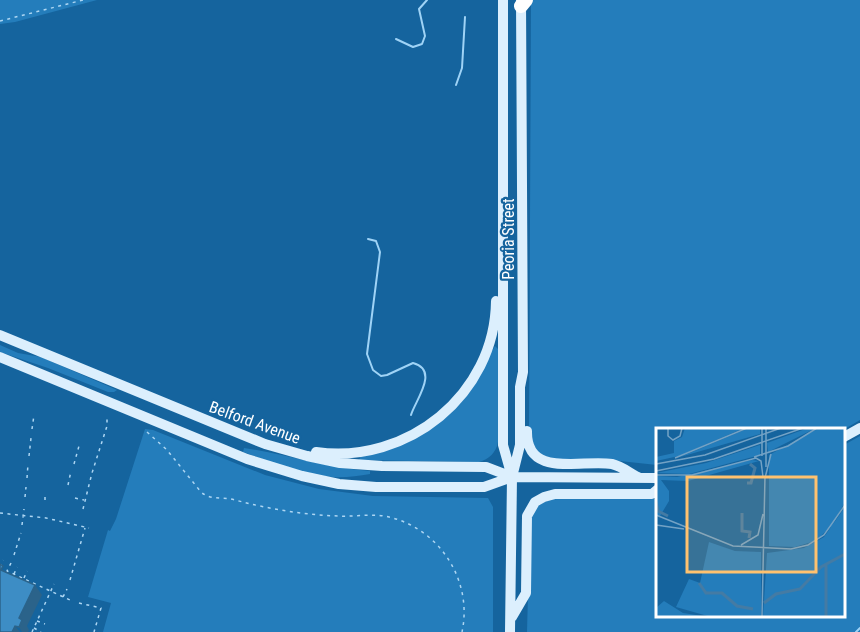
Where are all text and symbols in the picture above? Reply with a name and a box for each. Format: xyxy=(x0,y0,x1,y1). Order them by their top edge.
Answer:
street label: Peoria Street xyxy=(499,198,518,280)
street label: Belford Avenue xyxy=(207,397,303,448)
inset map xyxy=(656,428,845,617)

